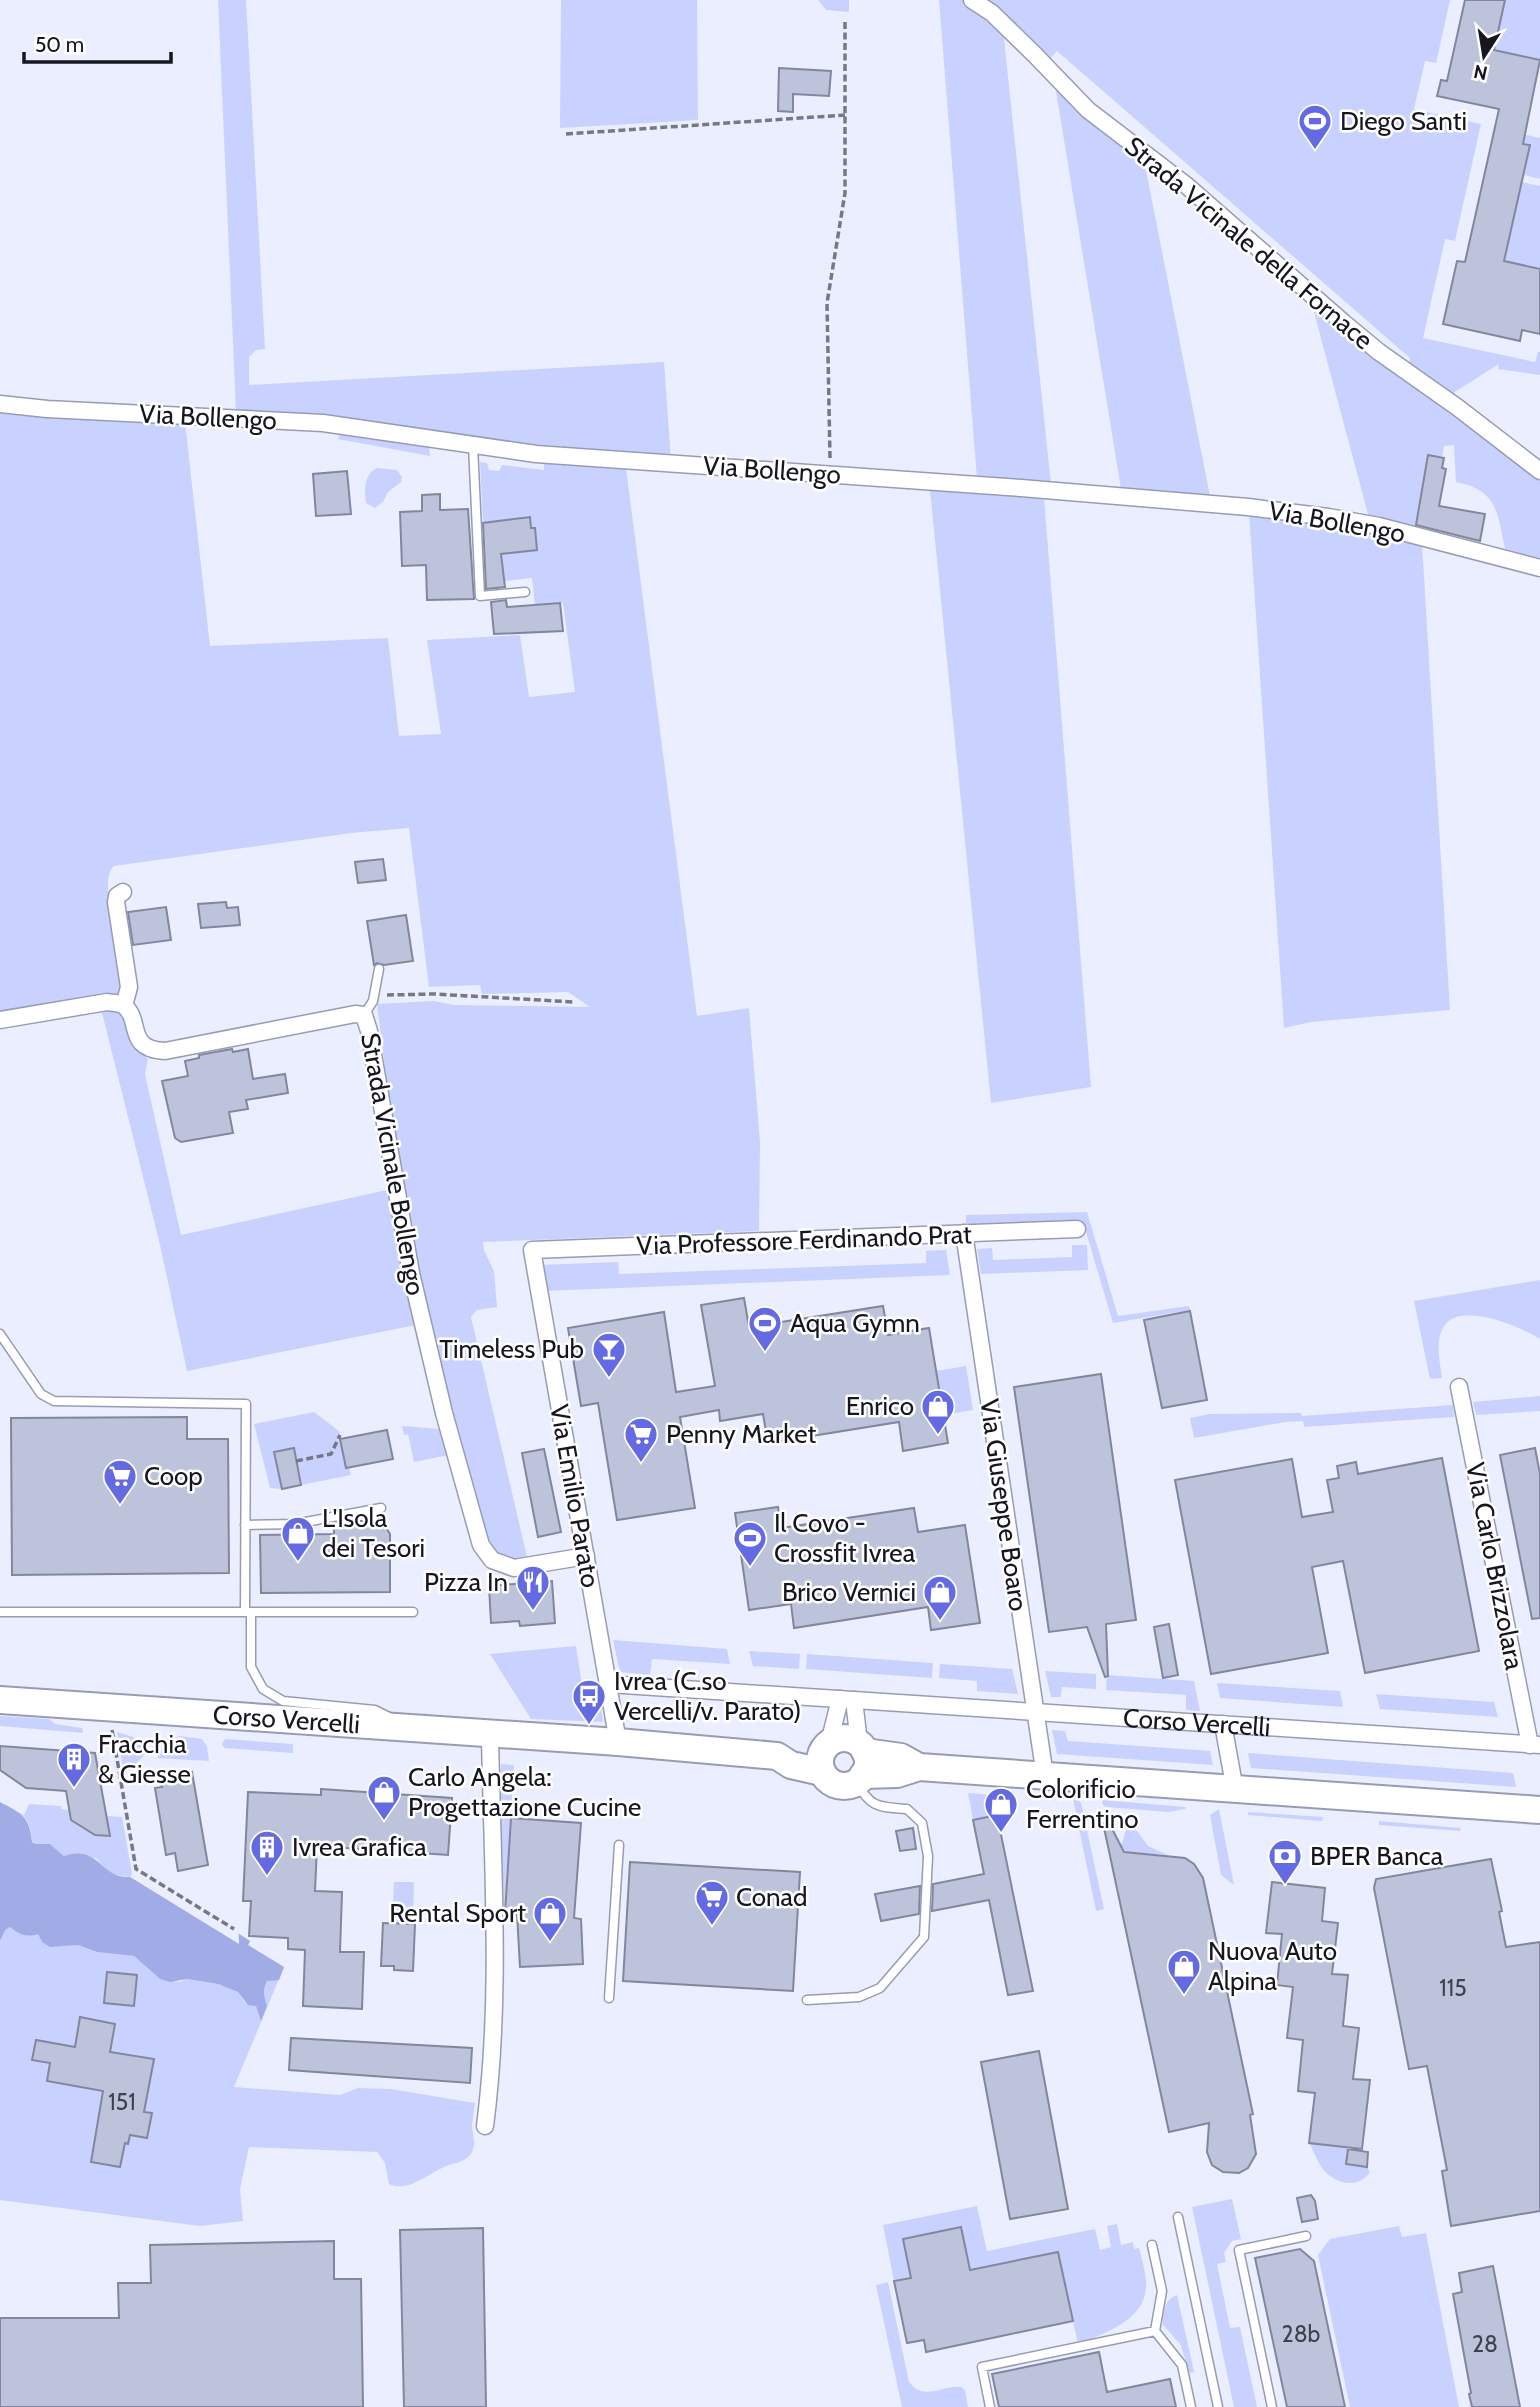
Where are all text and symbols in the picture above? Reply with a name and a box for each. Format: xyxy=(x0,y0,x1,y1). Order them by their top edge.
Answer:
scale bar xyxy=(24,21,172,65)
north arrow xyxy=(1449,21,1519,91)
text: 50 m xyxy=(35,32,84,57)
text: N xyxy=(1472,59,1490,85)
sports icon: Diego Santi xyxy=(1296,102,1334,151)
place label: Diego Santi xyxy=(1340,105,1467,137)
street label: Strada Vicinale della Fornace xyxy=(1118,130,1380,356)
street label: Via Bollengo xyxy=(138,397,278,437)
street label: Via Bollengo xyxy=(702,449,842,491)
street label: Via Bollengo xyxy=(1266,494,1408,550)
street label: Strada Vicinale Bollengo xyxy=(354,1030,432,1298)
street label: Via Professore Ferdinando Prat xyxy=(636,1218,972,1262)
sports icon: Aqua Gymn xyxy=(746,1304,784,1353)
place label: Aqua Gymn xyxy=(790,1307,920,1339)
bar icon: Timeless Pub xyxy=(590,1330,628,1379)
place label: Timeless Pub xyxy=(439,1333,584,1365)
shop icon: Enrico xyxy=(919,1387,957,1436)
place label: Enrico xyxy=(846,1390,914,1422)
street label: Via Giuseppe Boaro xyxy=(973,1397,1035,1613)
street label: Via Emilio Parato xyxy=(543,1402,607,1590)
supermarket icon: Penny Market xyxy=(622,1415,660,1464)
place label: Penny Market xyxy=(666,1418,817,1450)
supermarket icon: Coop xyxy=(101,1457,139,1506)
place label: Coop xyxy=(144,1460,203,1492)
street label: Via Carlo Brizzolara xyxy=(1459,1460,1531,1673)
place label: L'Isola dei Tesori xyxy=(322,1502,425,1564)
place label: Il Covo - Crossfit Ivrea xyxy=(774,1507,916,1569)
shop icon: L'Isola dei Tesori xyxy=(279,1514,317,1563)
sports icon: Il Covo - Crossfit Ivrea xyxy=(731,1519,769,1568)
restaurant icon: Pizza In xyxy=(514,1563,552,1612)
place label: Pizza In xyxy=(424,1566,508,1598)
shop icon: Brico Vernici xyxy=(921,1573,959,1622)
place label: Brico Vernici xyxy=(782,1576,916,1608)
place label: Ivrea (C.so Vercelli/v. Parato) xyxy=(614,1665,801,1727)
bus stop icon: Ivrea (C.so Vercelli/v. Parato) xyxy=(570,1677,608,1726)
street label: Corso Vercelli xyxy=(212,1699,361,1740)
street label: Corso Vercelli xyxy=(1122,1702,1271,1743)
place label: Fracchia & Giesse xyxy=(98,1728,191,1790)
building icon: Fracchia & Giesse xyxy=(55,1740,93,1789)
place label: Carlo Angela: Progettazione Cucine xyxy=(408,1761,641,1823)
shop icon: Carlo Angela: Progettazione Cucine xyxy=(365,1773,403,1822)
place label: Colorificio Ferrentino xyxy=(1026,1773,1139,1835)
shop icon: Colorificio Ferrentino xyxy=(982,1785,1020,1834)
building icon: Ivrea Grafica xyxy=(248,1828,286,1877)
place label: Ivrea Grafica xyxy=(292,1831,427,1863)
bank icon: BPER Banca xyxy=(1266,1837,1304,1886)
place label: BPER Banca xyxy=(1310,1840,1444,1872)
supermarket icon: Conad xyxy=(693,1878,731,1927)
place label: Conad xyxy=(736,1881,807,1913)
shop icon: Rental Sport xyxy=(531,1894,569,1943)
place label: Rental Sport xyxy=(389,1897,526,1929)
place label: Nuova Auto Alpina xyxy=(1208,1935,1337,1997)
shop icon: Nuova Auto Alpina xyxy=(1165,1947,1203,1996)
house number: 115 xyxy=(1439,1974,1467,2002)
house number: 151 xyxy=(108,2088,136,2116)
house number: 28b xyxy=(1282,2320,1321,2348)
house number: 28 xyxy=(1472,2330,1498,2358)

